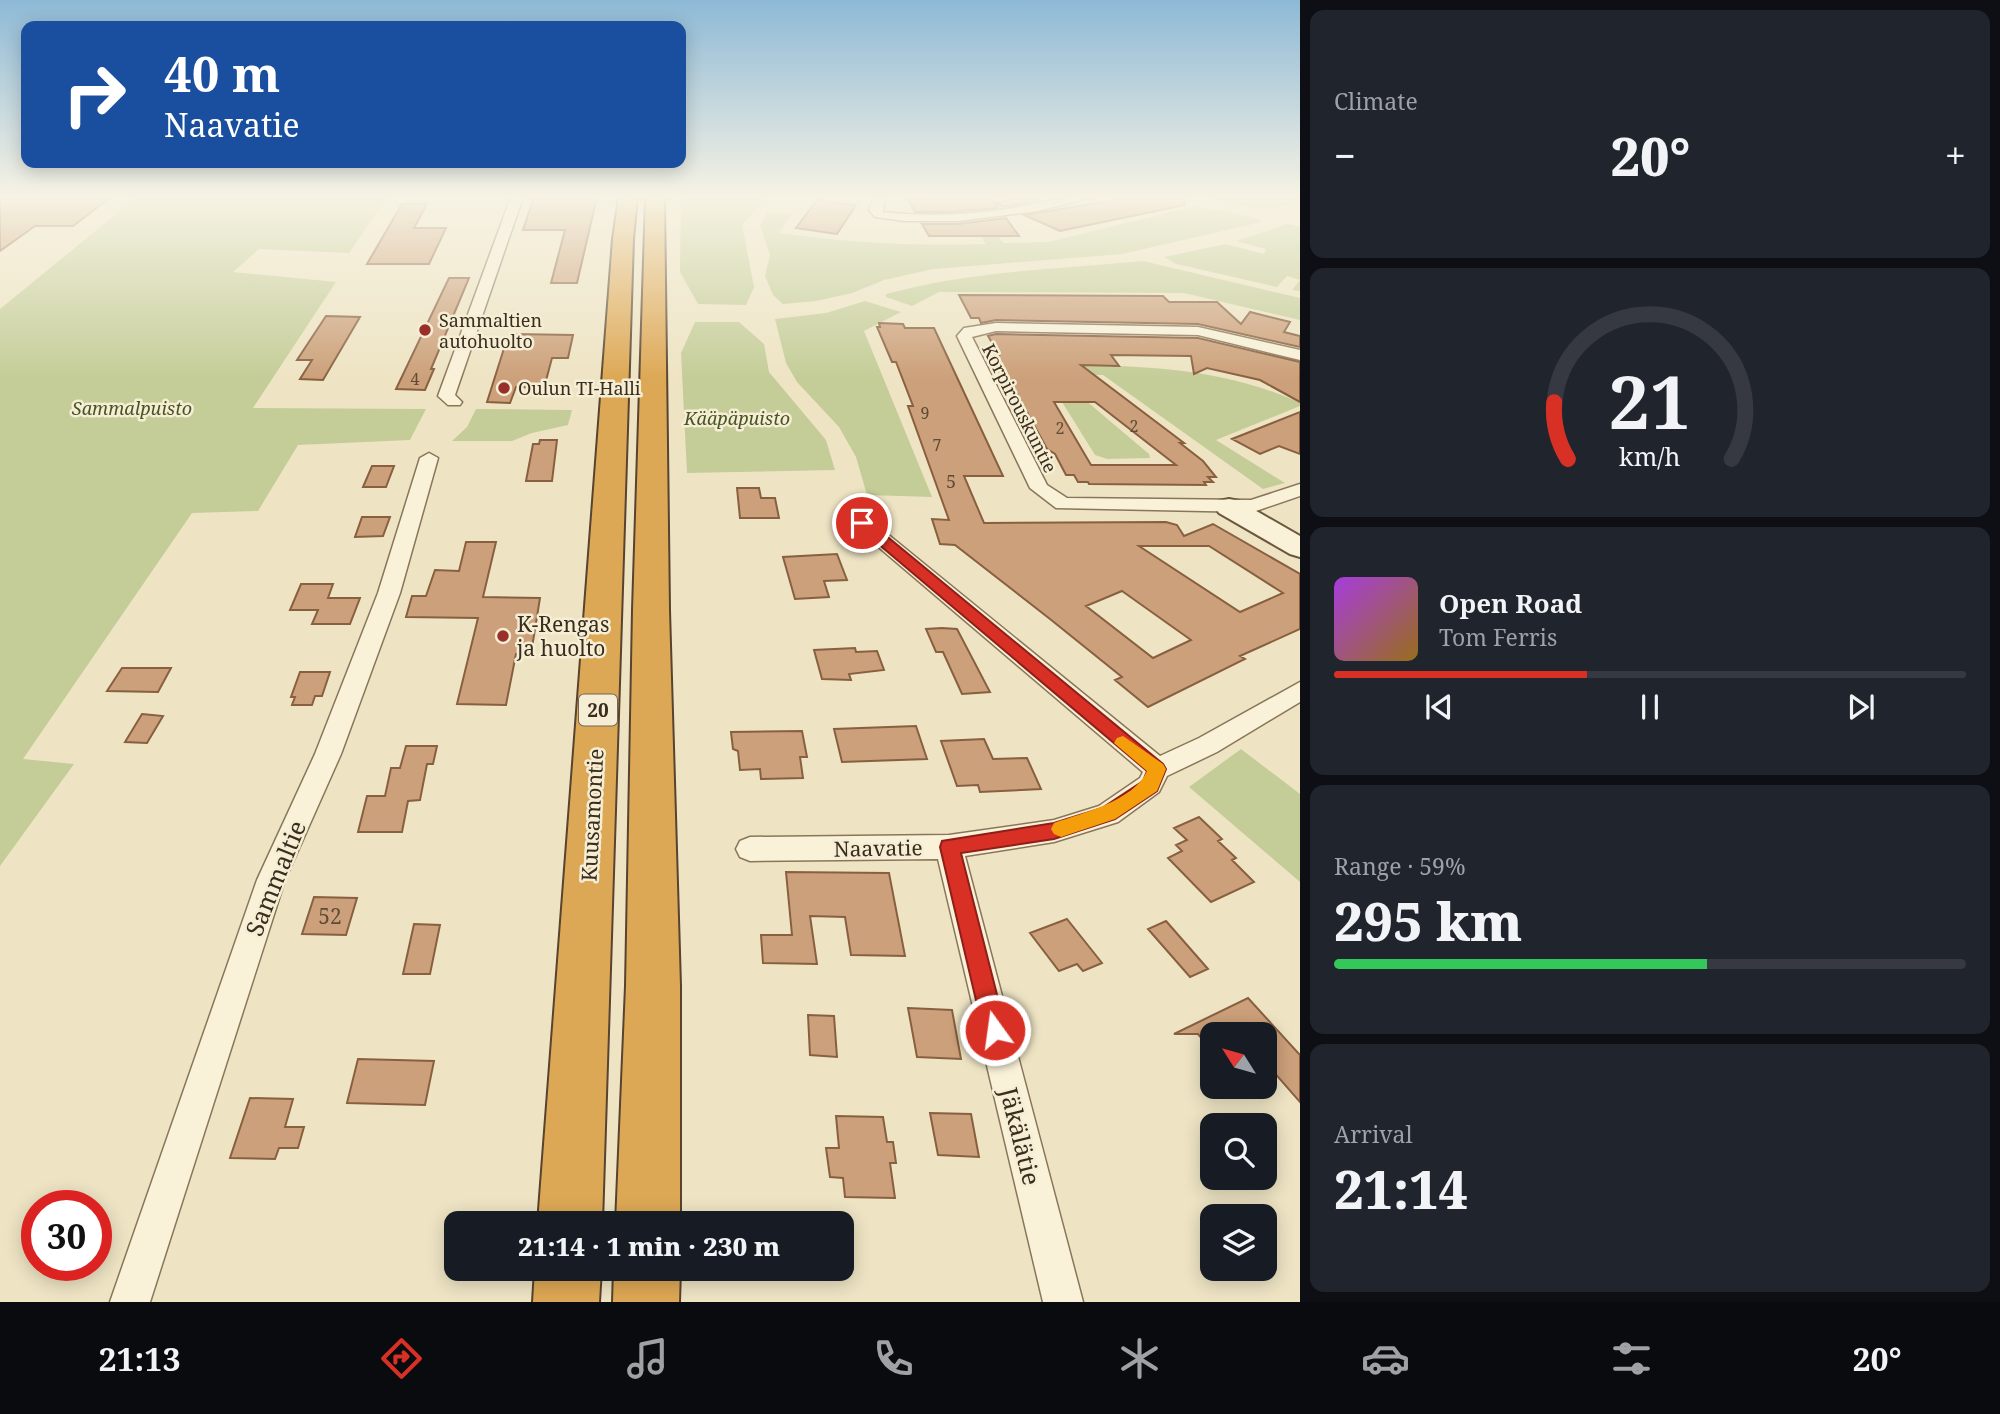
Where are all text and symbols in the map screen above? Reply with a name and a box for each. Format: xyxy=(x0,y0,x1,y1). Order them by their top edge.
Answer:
text: 40 m xyxy=(164,40,280,106)
icon: right xyxy=(49,49,140,140)
text: Climate xyxy=(1334,85,1418,117)
text: Naavatie xyxy=(164,103,300,146)
text: 20° xyxy=(1610,120,1690,191)
text: − xyxy=(1334,129,1356,181)
text: + xyxy=(1945,129,1966,181)
place label: Sammaltien autohuolto xyxy=(439,308,542,353)
marker: Sammaltien autohuolto xyxy=(417,322,433,338)
street label: Korpirouskuntie xyxy=(977,339,1063,477)
text: 21 xyxy=(1609,351,1691,450)
house number: 4 xyxy=(411,368,420,390)
place label: Oulun TI-Halli xyxy=(518,376,641,400)
marker: Oulun TI-Halli xyxy=(496,380,512,396)
park label: Sammalpuisto xyxy=(72,396,192,420)
house number: 9 xyxy=(921,402,929,424)
park label: Kääpäpuisto xyxy=(683,406,790,430)
house number: 2 xyxy=(1130,415,1138,437)
house number: 2 xyxy=(1056,417,1064,439)
house number: 7 xyxy=(933,434,942,456)
text: km/h xyxy=(1619,438,1681,472)
house number: 5 xyxy=(946,469,956,493)
pin xyxy=(832,493,892,553)
icon: arrive xyxy=(843,504,881,542)
text: Open Road xyxy=(1439,585,1582,621)
place label: K-Rengas ja huolto xyxy=(516,610,609,662)
text: Tom Ferris xyxy=(1439,621,1557,653)
marker: K-Rengas ja huolto xyxy=(495,628,511,644)
icon: previous xyxy=(1420,688,1458,726)
icon: pause xyxy=(1631,688,1669,726)
icon: next xyxy=(1842,688,1880,726)
road number: 20 xyxy=(579,694,617,726)
street label: Kuusamontie xyxy=(575,748,609,882)
street label: Sammaltie xyxy=(237,815,313,941)
street label: Naavatie xyxy=(833,833,923,863)
text: Range · 59% xyxy=(1334,850,1466,882)
text: 295 km xyxy=(1334,885,1522,956)
house number: 52 xyxy=(318,902,342,930)
position arrow xyxy=(958,993,1032,1067)
north arrow xyxy=(1200,1022,1278,1099)
map controls xyxy=(1200,1022,1277,1281)
street label: Jäkälätie xyxy=(993,1083,1049,1188)
button: search xyxy=(1200,1113,1277,1190)
text: Arrival xyxy=(1334,1118,1413,1150)
text: 21:14 xyxy=(1334,1153,1468,1224)
speed limit sign: 30 xyxy=(21,1190,112,1281)
button: layers xyxy=(1200,1204,1277,1281)
text: 21:14 · 1 min · 230 m xyxy=(518,1228,780,1264)
icon: directions xyxy=(377,1334,426,1383)
icon: music xyxy=(623,1334,672,1383)
icon: phone xyxy=(869,1334,918,1383)
icon: climate xyxy=(1115,1334,1164,1383)
icon: car xyxy=(1361,1334,1410,1383)
icon: filters xyxy=(1607,1334,1656,1383)
text: 21:13 xyxy=(98,1337,180,1380)
text: 20° xyxy=(1853,1337,1901,1380)

